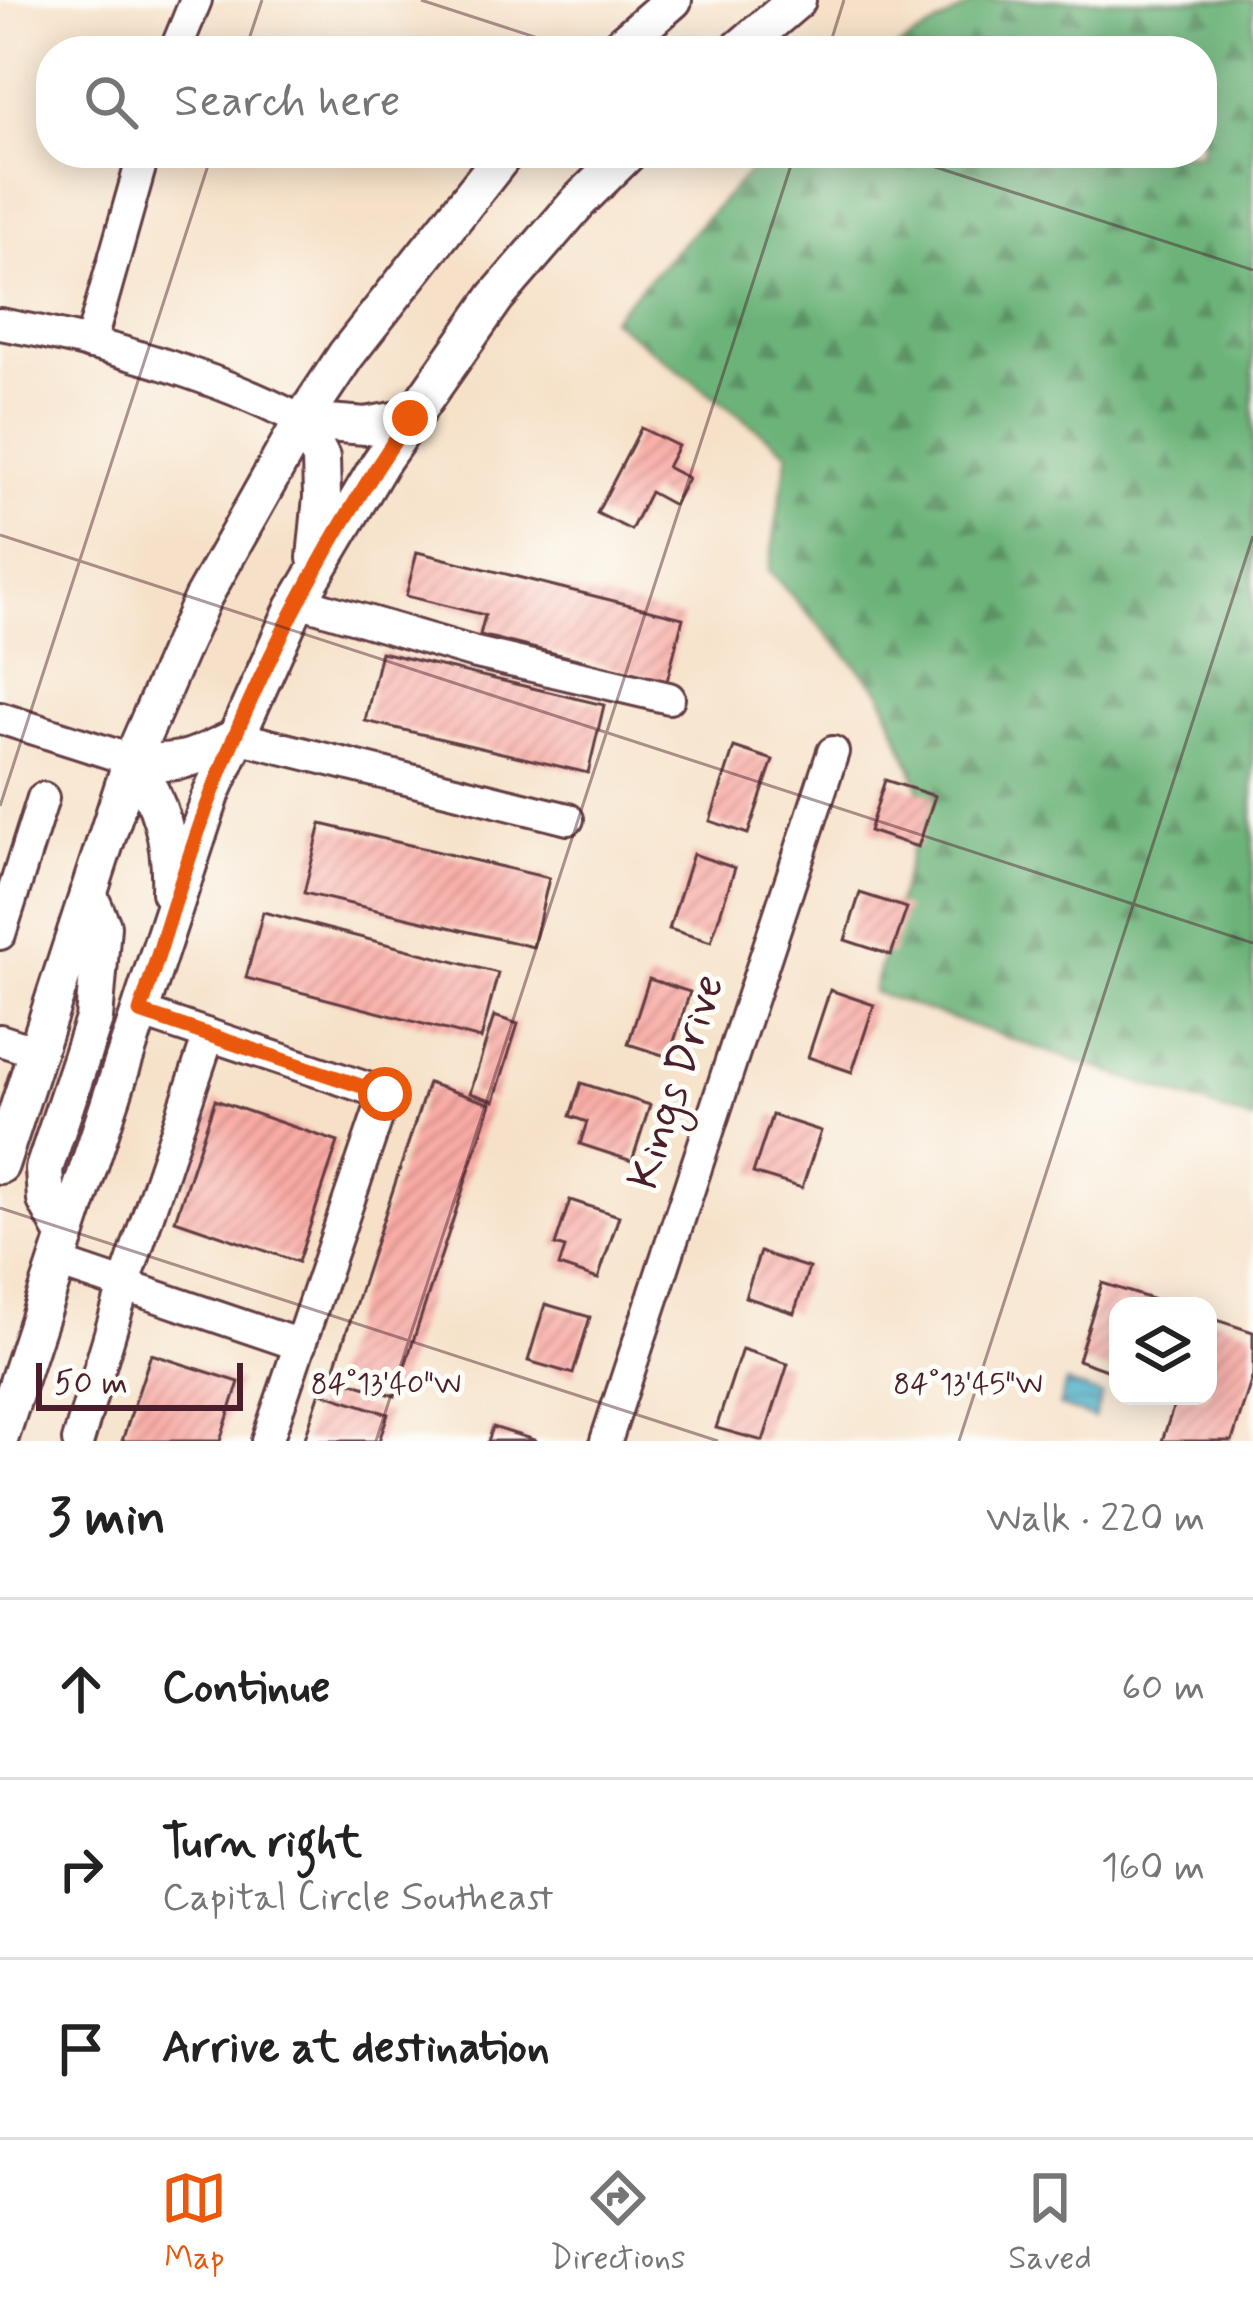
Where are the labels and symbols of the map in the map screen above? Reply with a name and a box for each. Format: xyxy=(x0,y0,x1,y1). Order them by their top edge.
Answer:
route end xyxy=(383,391,437,445)
street label: Kings Drive xyxy=(615,967,743,1198)
route start xyxy=(358,1067,412,1121)
scale bar xyxy=(36,1357,243,1410)
text: 84°13'40"W xyxy=(311,1365,461,1404)
text: 84°13'45"W xyxy=(893,1365,1043,1404)

